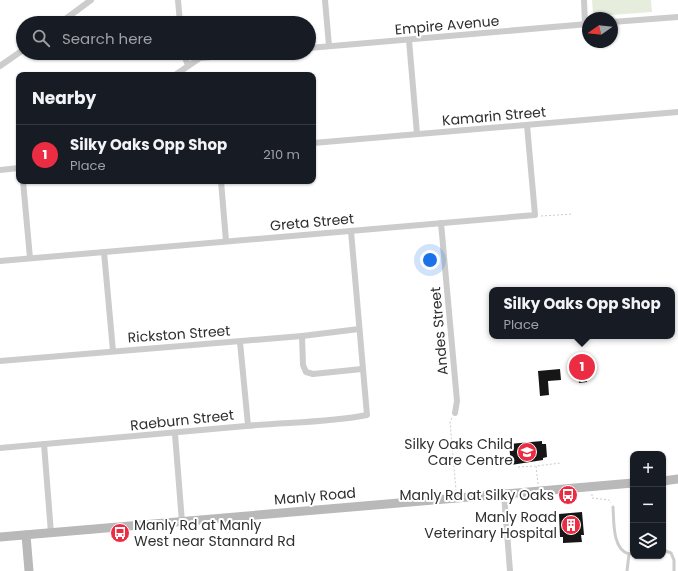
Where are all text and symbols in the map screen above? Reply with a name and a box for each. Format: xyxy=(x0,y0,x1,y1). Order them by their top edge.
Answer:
street label: Empire Avenue xyxy=(394,10,500,40)
north arrow xyxy=(582,12,618,48)
search box xyxy=(16,16,316,60)
icon: search xyxy=(30,27,52,49)
text: Search here xyxy=(62,28,152,49)
text: Nearby xyxy=(32,86,96,110)
street label: Kamarin Street xyxy=(441,102,547,130)
text: Silky Oaks Opp Shop xyxy=(70,134,227,155)
text: 1 xyxy=(43,145,47,164)
text: 210 m xyxy=(263,145,300,164)
text: Place xyxy=(70,156,105,175)
street label: Greta Street xyxy=(269,208,355,236)
your location xyxy=(420,250,440,270)
street label: Andes Street xyxy=(425,286,453,376)
popup xyxy=(489,287,675,339)
text: Silky Oaks Opp Shop xyxy=(503,293,661,314)
text: Place xyxy=(503,315,539,334)
street label: Rickston Street xyxy=(127,320,231,348)
pin: 1 xyxy=(569,352,595,382)
street label: Raeburn Street xyxy=(129,405,235,435)
place label: Silky Oaks Child Care Centre xyxy=(404,434,513,470)
school or university icon: Silky Oaks Child Care Centre xyxy=(516,441,538,463)
map controls xyxy=(630,451,666,559)
button: + xyxy=(630,451,666,487)
street label: Manly Road xyxy=(273,482,357,510)
bus stop icon: Manly Rd at Silky Oaks xyxy=(557,484,579,506)
place label: Manly Rd at Silky Oaks xyxy=(400,485,554,505)
button: − xyxy=(630,487,666,523)
place label: Manly Road Veterinary Hospital xyxy=(424,507,557,543)
building icon: Manly Road Veterinary Hospital xyxy=(560,514,582,536)
place label: Manly Rd at Manly West near Stannard Rd xyxy=(134,515,295,551)
bus stop icon: Manly Rd at Manly West near Stannard Rd xyxy=(109,522,131,544)
button: layers xyxy=(630,523,666,559)

